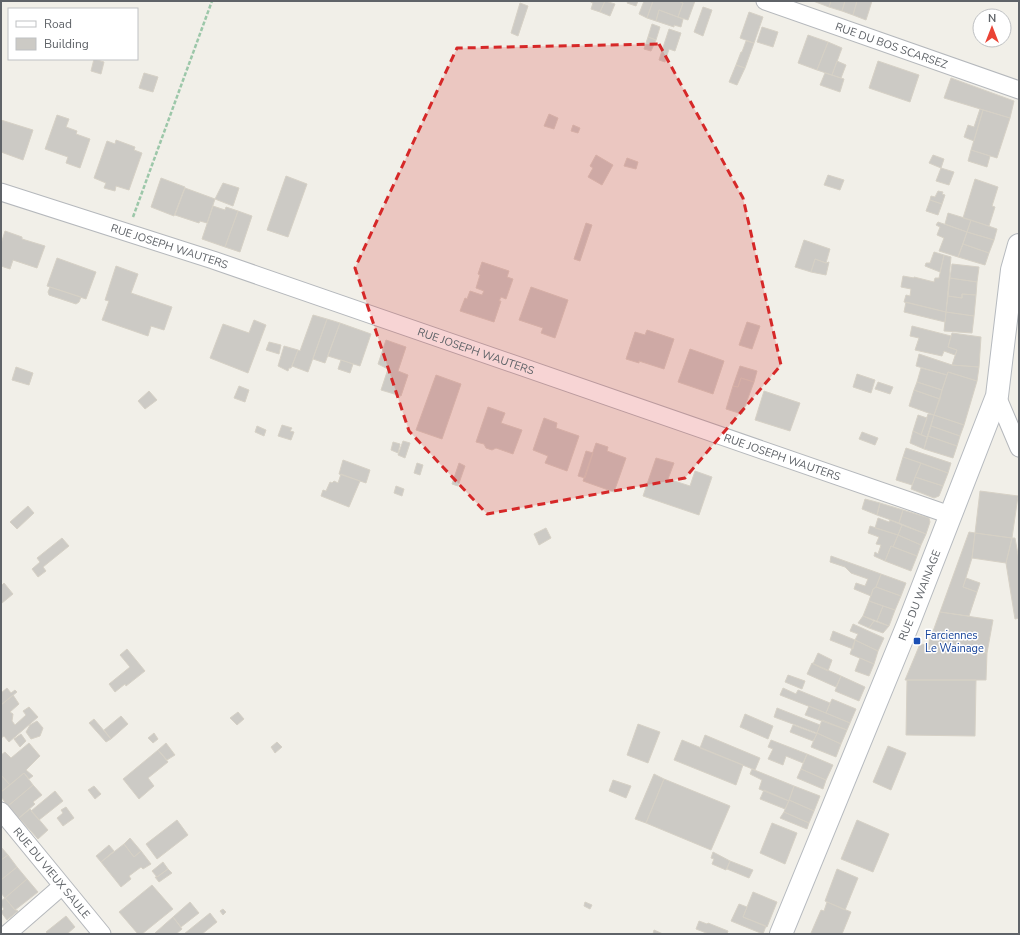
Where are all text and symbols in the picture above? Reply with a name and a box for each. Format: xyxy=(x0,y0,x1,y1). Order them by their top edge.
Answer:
legend xyxy=(8,8,138,60)
north arrow xyxy=(972,8,1012,48)
text: N xyxy=(988,11,996,26)
text: Road xyxy=(44,16,72,32)
street label: RUE DU BOS SCARSEZ xyxy=(833,19,950,73)
text: Building xyxy=(44,36,89,52)
street label: RUE JOSEPH WAUTERS xyxy=(109,221,230,273)
street label: RUE JOSEPH WAUTERS xyxy=(415,324,537,379)
street label: RUE JOSEPH WAUTERS xyxy=(722,430,843,485)
street label: RUE DU WAINAGE xyxy=(895,548,944,643)
place label: Farciennes Le Wainage xyxy=(925,628,984,656)
marker: Farciennes Le Wainage xyxy=(912,636,922,646)
street label: RUE DU VIEUX SAULE xyxy=(10,825,93,922)

